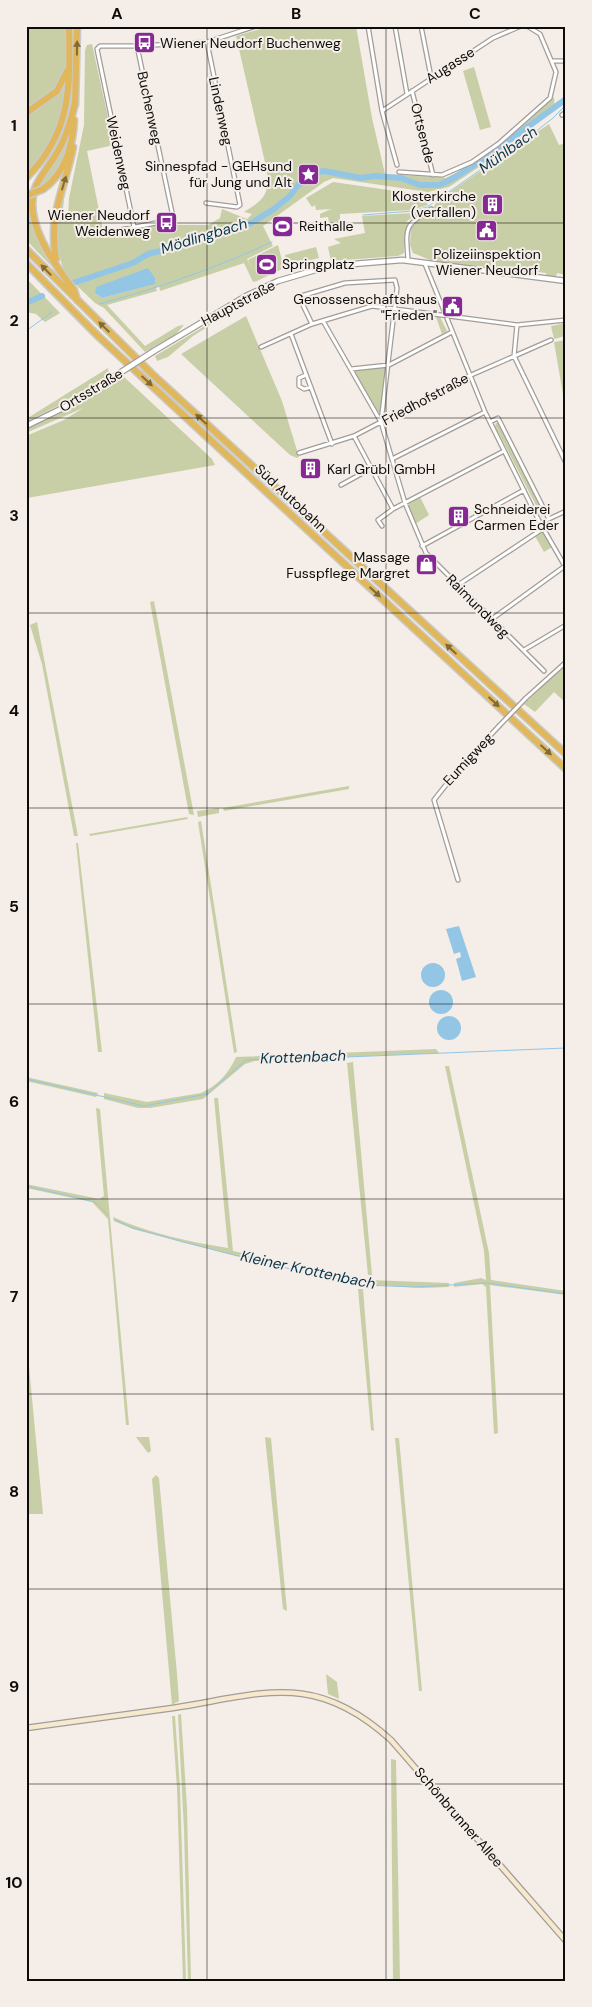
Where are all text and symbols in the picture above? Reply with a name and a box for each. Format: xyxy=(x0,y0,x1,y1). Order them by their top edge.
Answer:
text: A xyxy=(111,3,123,24)
text: B xyxy=(291,3,301,24)
text: C xyxy=(469,3,481,24)
bus stop icon: Wiener Neudorf Buchenweg xyxy=(132,31,156,55)
place label: Wiener Neudorf Buchenweg xyxy=(160,34,341,52)
one-way arrow xyxy=(73,40,81,56)
street label: Augasse xyxy=(422,43,478,87)
street label: Buchenweg xyxy=(133,70,167,147)
street label: Lindenweg xyxy=(205,75,237,147)
street label: Ortsende xyxy=(407,101,439,165)
street label: Weidenweg xyxy=(102,114,136,192)
text: 1 xyxy=(11,115,17,136)
water label: Mühlbach xyxy=(475,122,542,178)
place label: Sinnespfad - GEHsund für Jung und Alt xyxy=(145,157,292,191)
place icon: Sinnespfad - GEHsund für Jung und Alt xyxy=(296,162,320,186)
one-way arrow xyxy=(61,176,69,191)
place label: Klosterkirche (verfallen) xyxy=(392,187,476,221)
building icon: Klosterkirche (verfallen) xyxy=(480,192,504,216)
place label: Wiener Neudorf Weidenweg xyxy=(48,206,150,240)
bus stop icon: Wiener Neudorf Weidenweg xyxy=(154,211,178,235)
water label: Mödlingbach xyxy=(158,213,250,259)
sports icon: Reithalle xyxy=(271,214,295,238)
place label: Reithalle xyxy=(299,217,354,235)
public building icon: Polizeiinspektion Wiener Neudorf xyxy=(475,219,499,243)
place label: Polizeiinspektion Wiener Neudorf xyxy=(433,245,541,279)
sports icon: Springplatz xyxy=(254,252,278,276)
place label: Springplatz xyxy=(282,255,354,273)
one-way arrow xyxy=(40,264,52,276)
street label: Hauptstraße xyxy=(198,276,278,330)
place label: Genossenschaftshaus "Frieden" xyxy=(293,290,437,324)
public building icon: Genossenschaftshaus "Frieden" xyxy=(441,295,465,319)
text: 2 xyxy=(9,310,19,331)
one-way arrow xyxy=(98,321,110,333)
street label: Ortsstraße xyxy=(56,364,126,416)
street label: Friedhofstraße xyxy=(379,369,471,429)
one-way arrow xyxy=(140,375,152,387)
one-way arrow xyxy=(196,413,208,425)
building icon: Karl Grübl GmbH xyxy=(299,457,323,481)
street label: Süd Autobahn xyxy=(251,460,331,536)
place label: Karl Grübl GmbH xyxy=(327,460,435,478)
place label: Schneiderei Carmen Eder xyxy=(474,500,559,534)
text: 3 xyxy=(9,505,19,526)
building icon: Schneiderei Carmen Eder xyxy=(446,505,470,529)
place label: Massage Fusspflege Margret xyxy=(286,548,410,582)
shop icon: Massage Fusspflege Margret xyxy=(414,553,438,577)
street label: Raimundweg xyxy=(442,570,514,642)
one-way arrow xyxy=(368,586,380,598)
one-way arrow xyxy=(444,644,457,655)
one-way arrow xyxy=(488,696,500,708)
text: 4 xyxy=(9,700,19,721)
street label: Eumigweg xyxy=(439,729,497,789)
one-way arrow xyxy=(539,744,551,756)
text: 5 xyxy=(9,896,19,917)
water label: Krottenbach xyxy=(260,1045,347,1068)
text: 6 xyxy=(9,1091,19,1112)
water label: Kleiner Krottenbach xyxy=(239,1246,378,1294)
text: 7 xyxy=(10,1286,19,1307)
text: 8 xyxy=(9,1481,19,1502)
text: 9 xyxy=(9,1676,19,1697)
street label: Schönbrunner Allee xyxy=(411,1763,507,1871)
text: 10 xyxy=(5,1872,23,1893)

